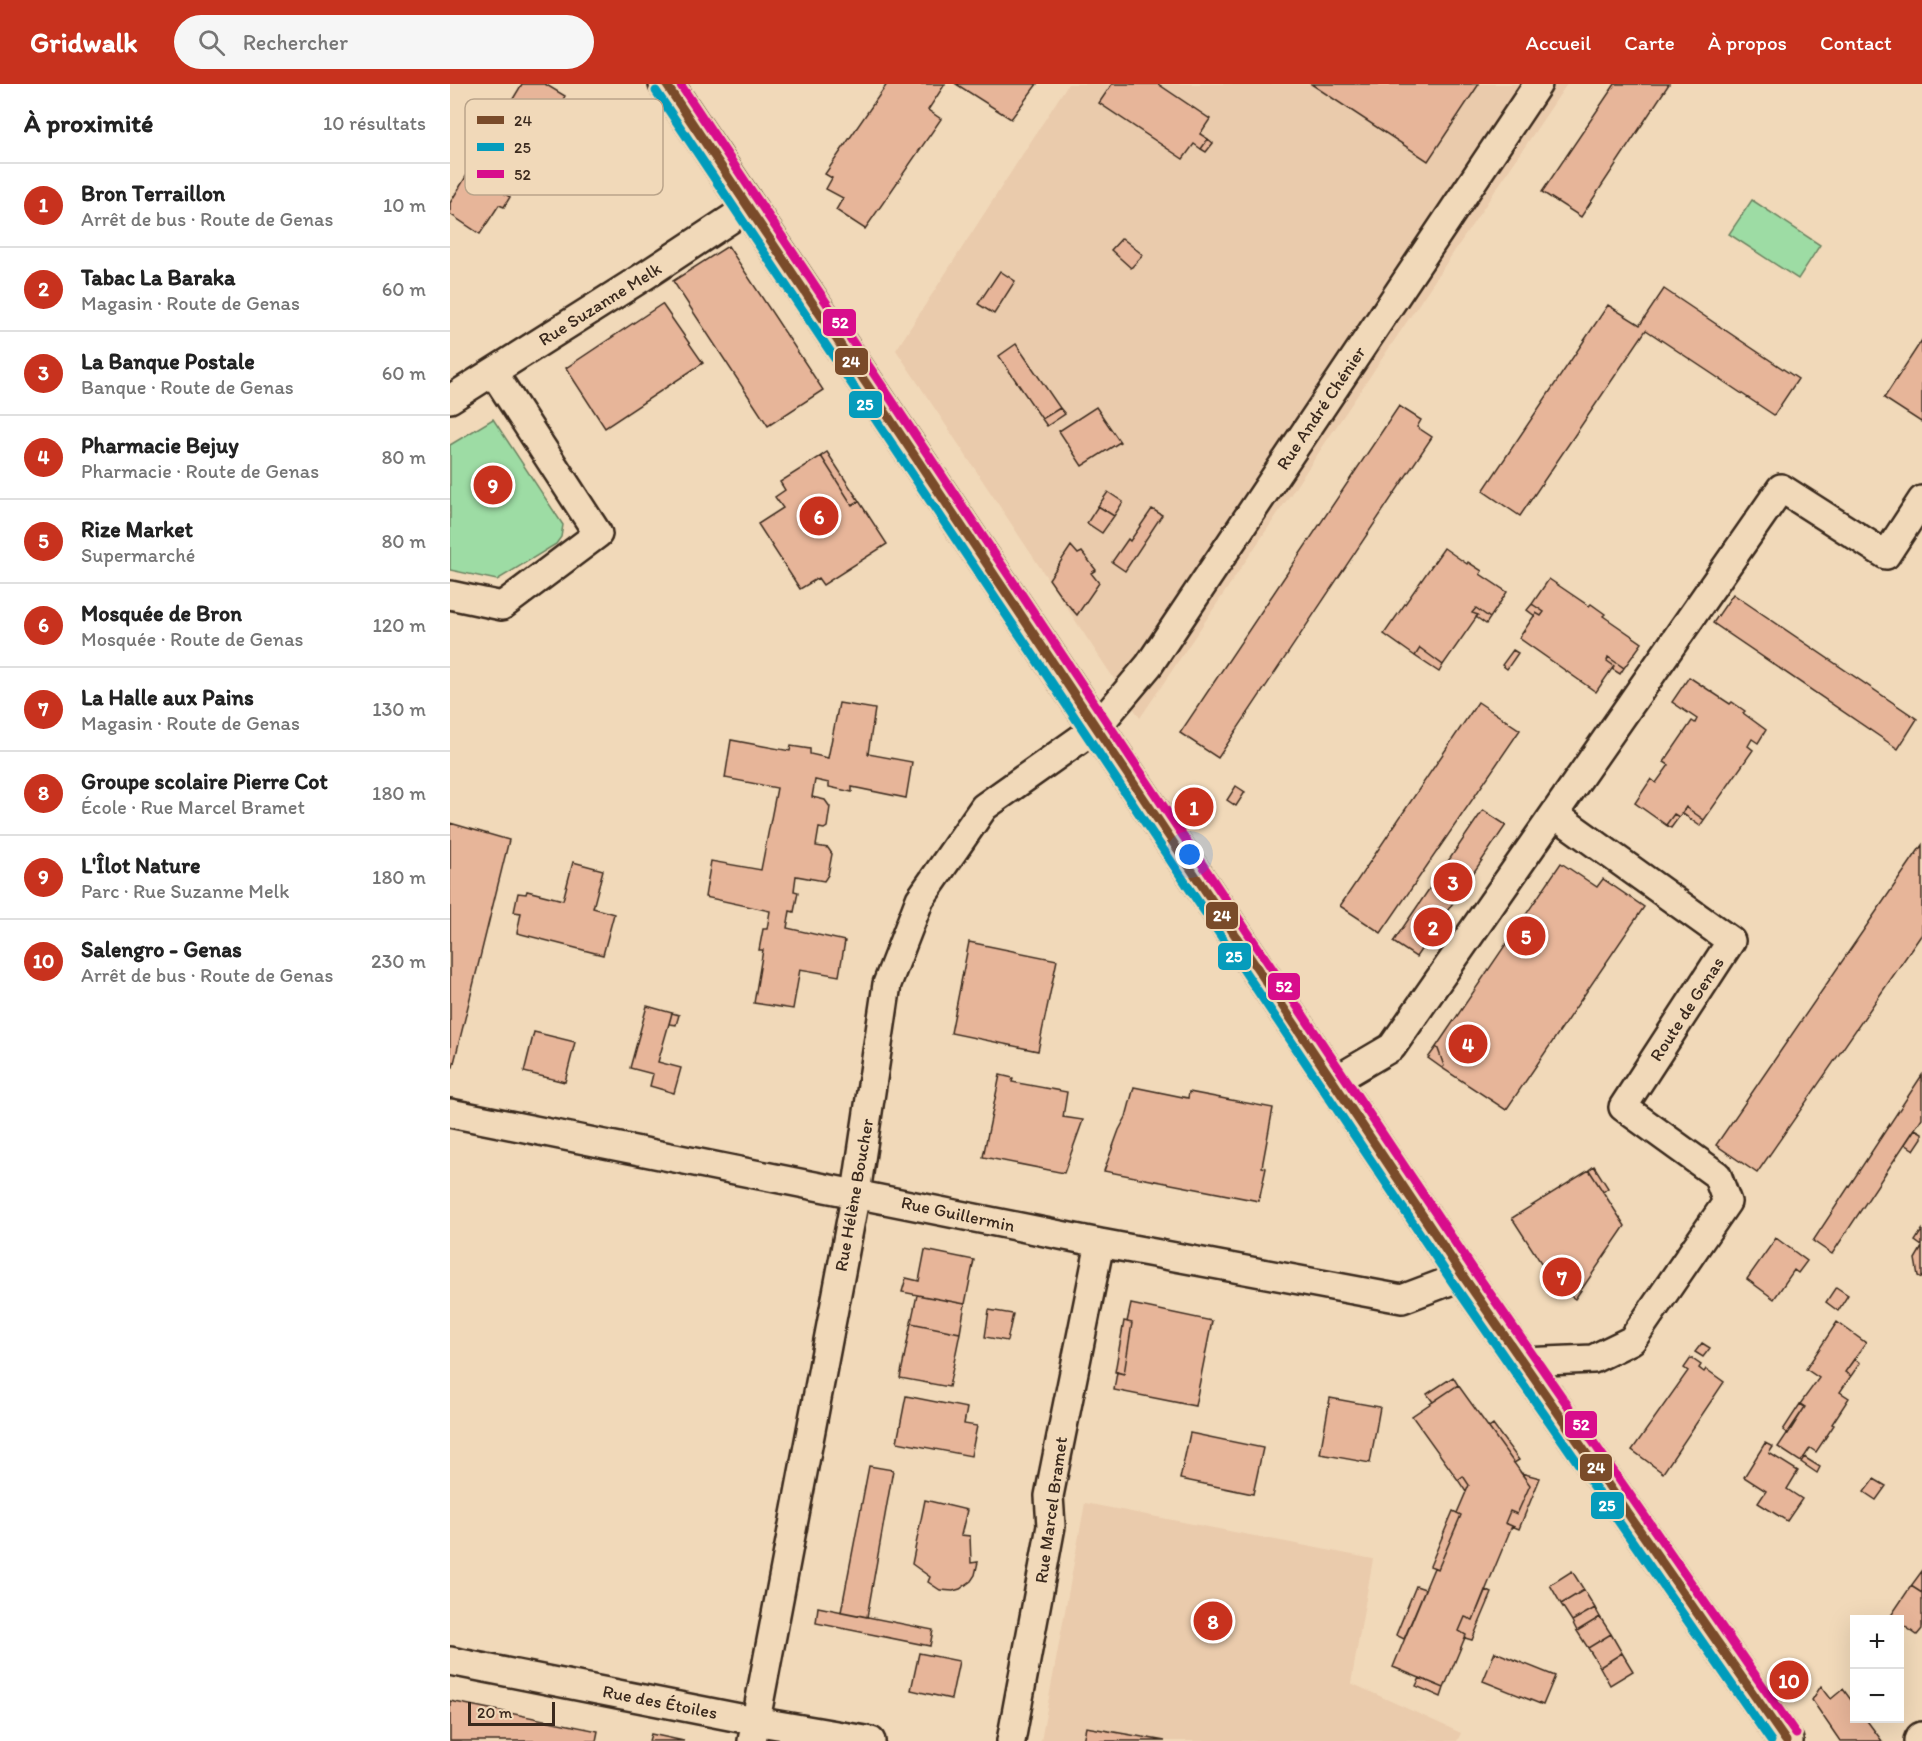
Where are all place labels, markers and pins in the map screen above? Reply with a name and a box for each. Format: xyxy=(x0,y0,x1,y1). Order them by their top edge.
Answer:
pin: 9 xyxy=(474,462,513,508)
pin: 6 xyxy=(800,494,838,538)
pin: 1 xyxy=(1174,784,1214,830)
pin: 3 xyxy=(1434,860,1472,904)
pin: 2 xyxy=(1414,904,1452,950)
pin: 5 xyxy=(1506,914,1546,958)
pin: 4 xyxy=(1448,1022,1488,1066)
pin: 7 xyxy=(1542,1254,1582,1300)
pin: 8 xyxy=(1194,1598,1233,1644)
pin: 10 xyxy=(1770,1658,1808,1702)

